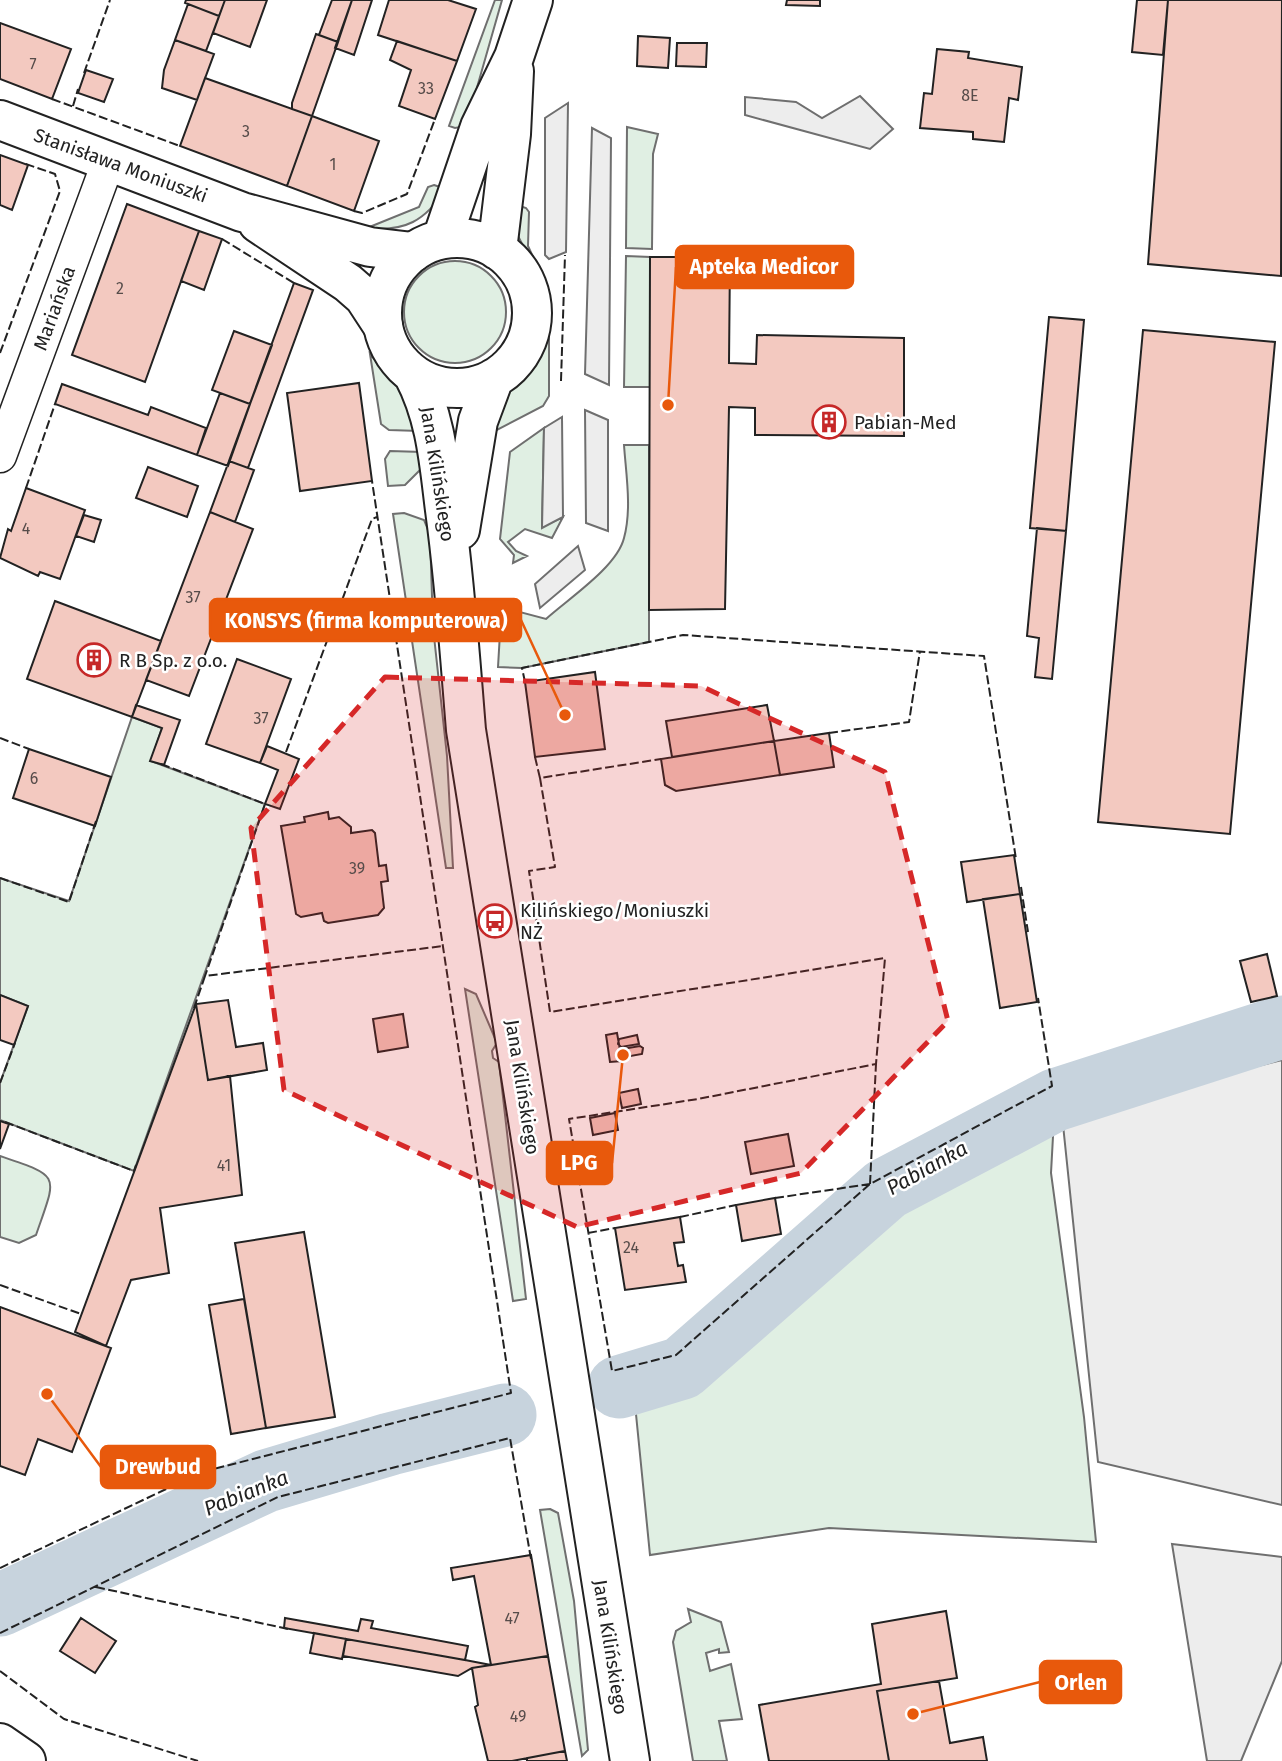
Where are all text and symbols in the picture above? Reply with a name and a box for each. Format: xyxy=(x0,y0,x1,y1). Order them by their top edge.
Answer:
house number: 7 xyxy=(29,55,37,74)
house number: 33 xyxy=(418,79,434,98)
house number: 8E xyxy=(961,86,979,105)
house number: 3 xyxy=(242,122,250,141)
street label: Stanisława Moniuszki xyxy=(31,123,211,208)
house number: 1 xyxy=(330,155,336,174)
callout: Apteka Medicor xyxy=(676,246,853,288)
text: Apteka Medicor xyxy=(689,254,839,280)
street label: Mariańska xyxy=(29,263,80,353)
house number: 2 xyxy=(116,279,124,298)
building icon: Pabian-Med xyxy=(810,403,848,441)
street label: Jana Kilińskiego xyxy=(415,405,460,543)
place label: Pabian-Med xyxy=(854,411,957,434)
house number: 4 xyxy=(22,519,31,538)
house number: 37 xyxy=(185,588,201,607)
callout: KONSYS (firma komputerowa) xyxy=(210,599,521,641)
text: KONSYS (firma komputerowa) xyxy=(224,608,508,634)
building icon: R B Sp. z o.o. xyxy=(75,641,113,679)
place label: R B Sp. z o.o. xyxy=(119,649,227,672)
house number: 37 xyxy=(253,709,269,728)
house number: 6 xyxy=(30,769,38,788)
house number: 39 xyxy=(349,859,365,878)
place label: Kilińskiego/Moniuszki NŻ xyxy=(520,899,709,944)
bus stop icon: Kilińskiego/Moniuszki NŻ xyxy=(476,902,514,940)
street label: Jana Kilińskiego xyxy=(500,1018,545,1156)
water label: Pabianka xyxy=(882,1135,972,1201)
callout: LPG xyxy=(547,1142,612,1184)
text: LPG xyxy=(561,1150,597,1176)
house number: 41 xyxy=(217,1156,231,1175)
house number: 24 xyxy=(623,1238,639,1257)
callout: Drewbud xyxy=(101,1446,215,1488)
text: Drewbud xyxy=(115,1454,201,1480)
water label: Pabianka xyxy=(200,1464,292,1522)
street label: Jana Kilińskiego xyxy=(588,1578,633,1716)
house number: 47 xyxy=(504,1609,520,1628)
callout: Orlen xyxy=(1040,1661,1121,1703)
text: Orlen xyxy=(1055,1670,1107,1696)
house number: 49 xyxy=(510,1707,526,1726)

